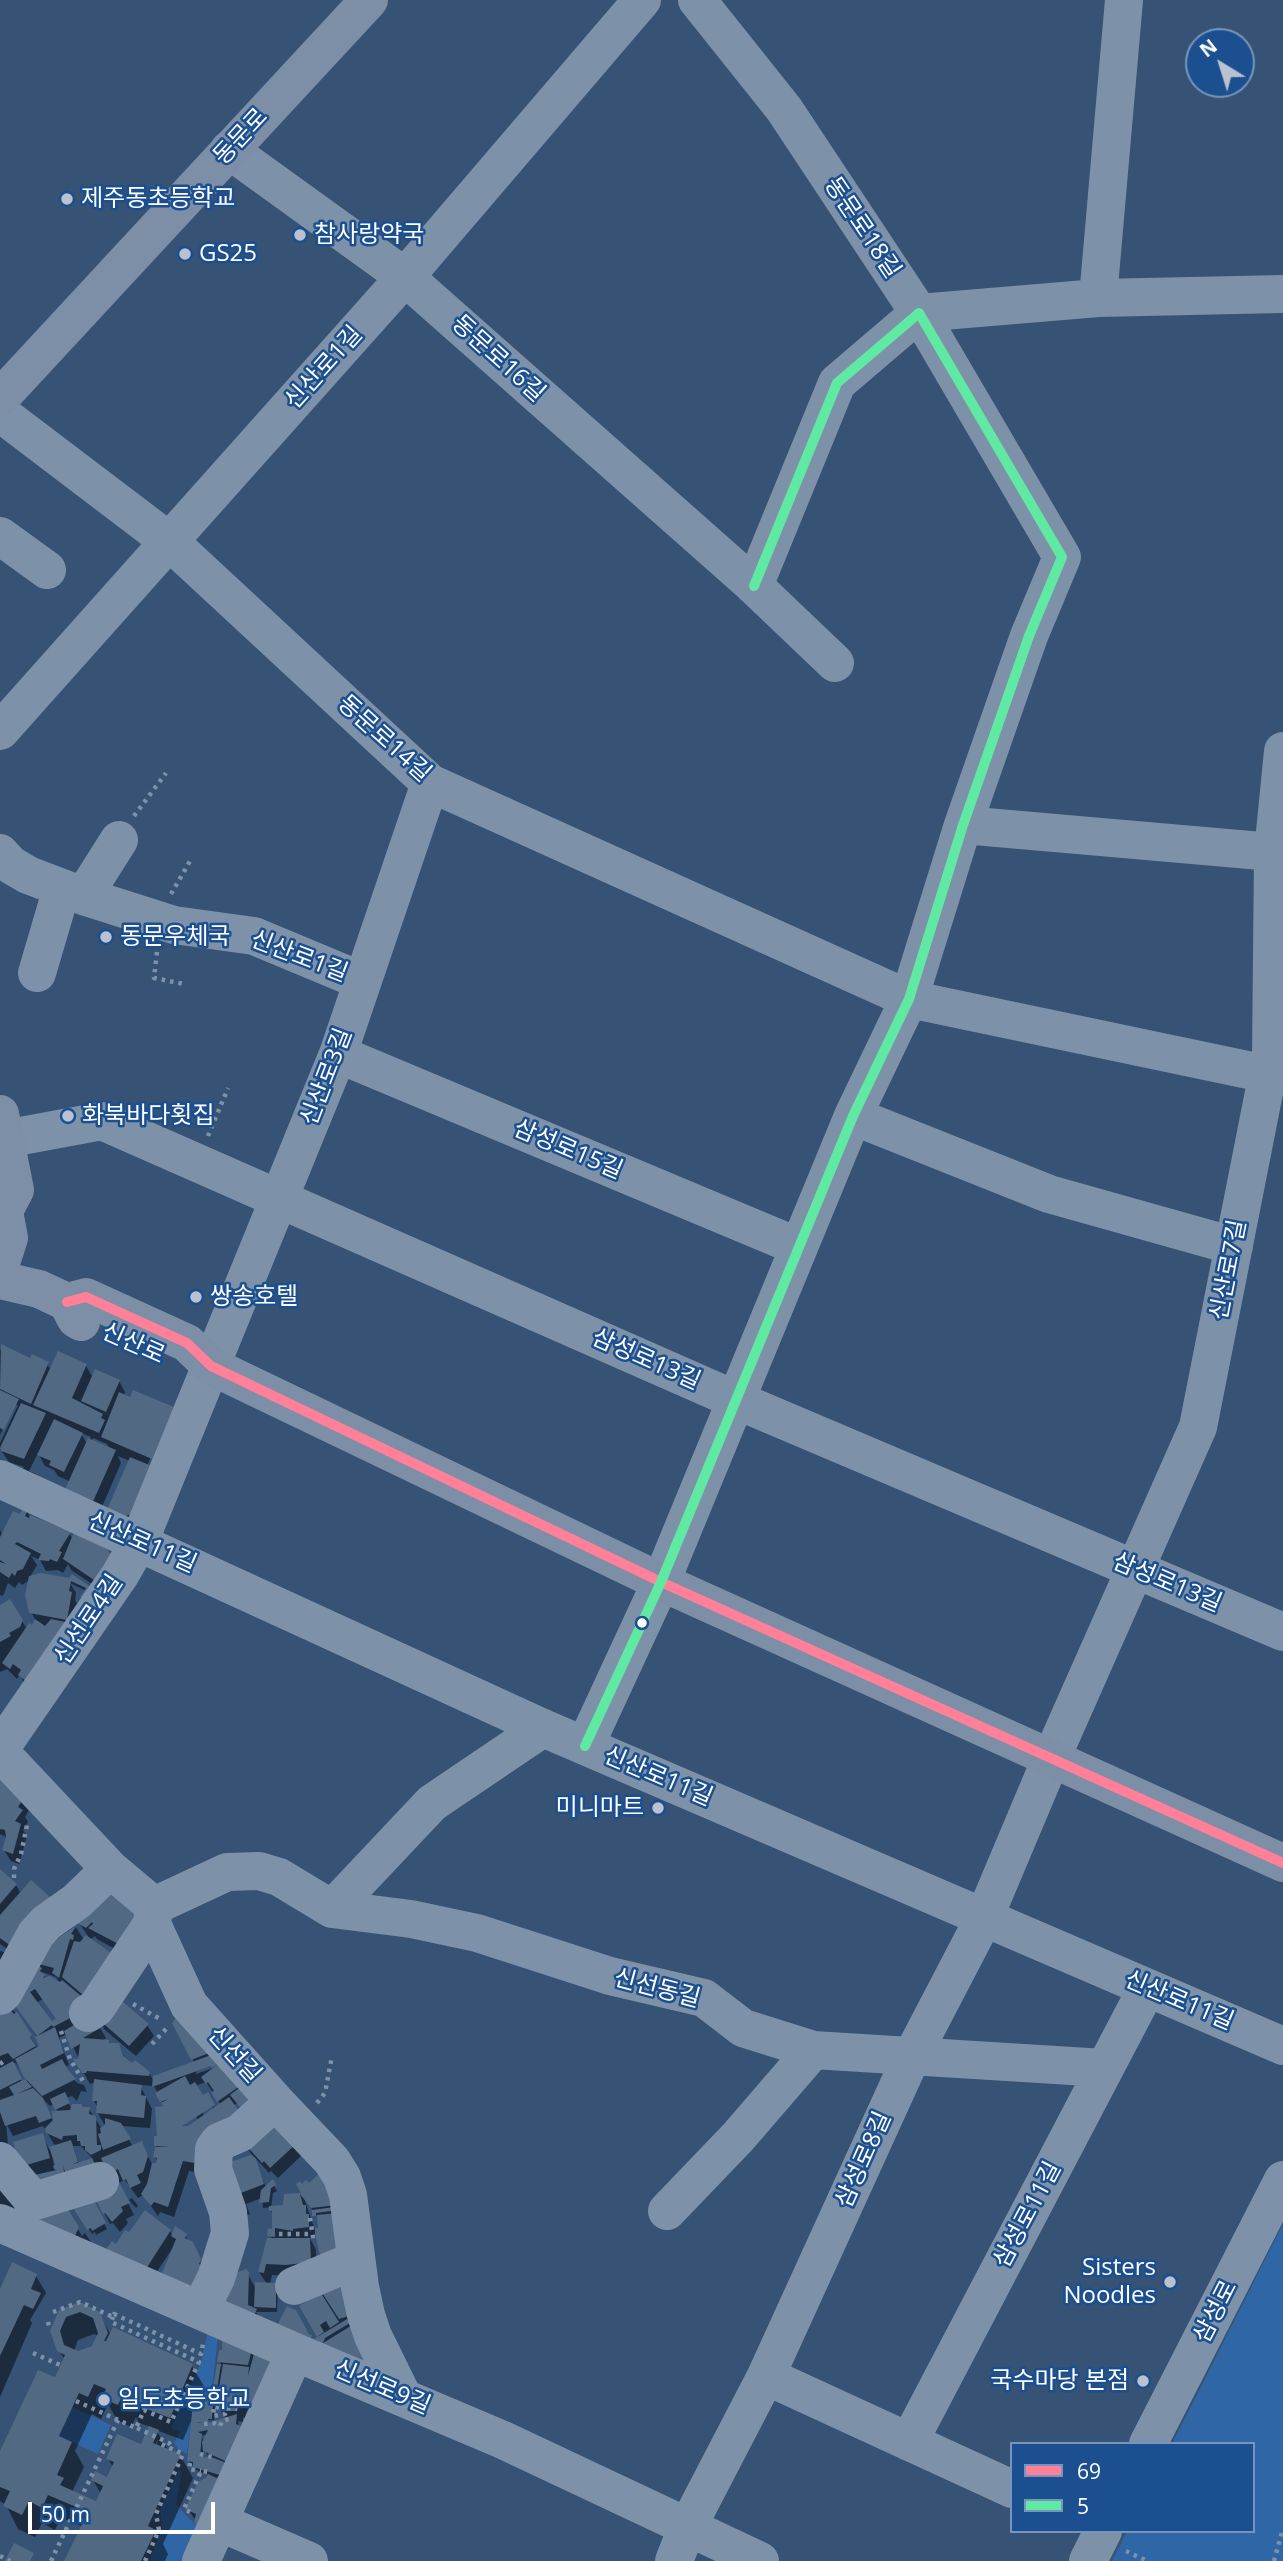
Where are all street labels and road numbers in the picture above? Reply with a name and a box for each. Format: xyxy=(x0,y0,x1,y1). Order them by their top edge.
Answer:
street label: 동문로 xyxy=(208,103,274,171)
street label: 동문로18길 xyxy=(818,172,906,284)
street label: 동문로16길 xyxy=(445,310,551,408)
street label: 신산로1길 xyxy=(279,320,369,416)
street label: 동문로14길 xyxy=(331,690,437,788)
street label: 신산로1길 xyxy=(246,925,352,989)
street label: 신산로3길 xyxy=(295,1024,359,1130)
street label: 삼성로15길 xyxy=(509,1114,627,1186)
street label: 신산로7길 xyxy=(1205,1217,1253,1323)
street label: 신산로 xyxy=(97,1317,169,1371)
street label: 삼성로13길 xyxy=(587,1323,705,1397)
street label: 신산로11길 xyxy=(83,1506,201,1580)
street label: 삼성로13길 xyxy=(1108,1547,1226,1619)
street label: 신선로4길 xyxy=(49,1570,129,1670)
street label: 신산로11길 xyxy=(599,1741,717,1813)
street label: 신선동길 xyxy=(611,1964,703,2014)
street label: 신산로11길 xyxy=(1120,1965,1238,2037)
street label: 신선길 xyxy=(201,2021,267,2089)
street label: 삼성로8길 xyxy=(830,2108,898,2212)
street label: 삼성로11길 xyxy=(988,2157,1068,2273)
street label: 삼성로 xyxy=(1188,2276,1244,2348)
street label: 신선로9길 xyxy=(329,2355,435,2421)

